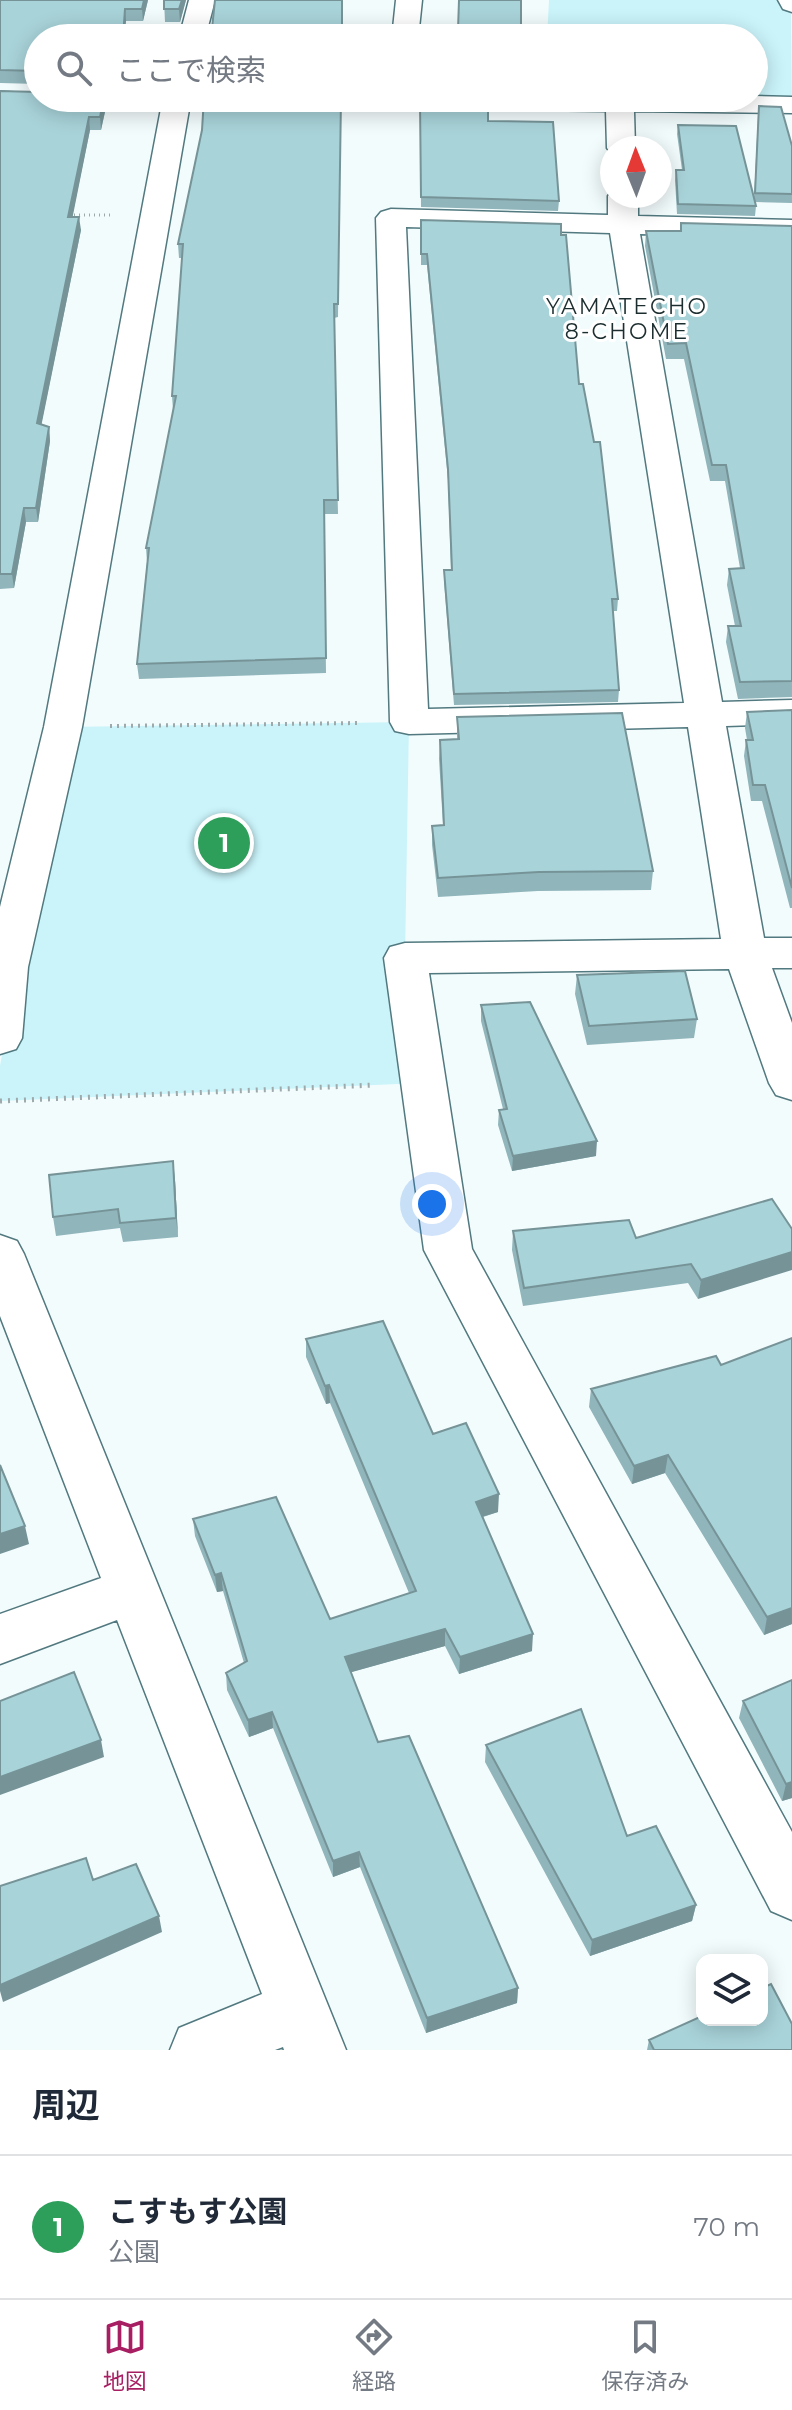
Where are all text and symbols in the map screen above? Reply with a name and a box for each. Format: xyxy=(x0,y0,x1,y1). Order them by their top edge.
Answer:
search box xyxy=(24,24,768,112)
icon: search xyxy=(52,46,96,90)
text: ここで検索 xyxy=(116,52,266,89)
north arrow xyxy=(600,136,672,208)
district label: YAMATECHO 8-CHOME xyxy=(546,293,708,345)
pin: 1 xyxy=(198,813,250,873)
your location xyxy=(412,1184,452,1224)
map controls xyxy=(696,1954,768,2026)
button: layers xyxy=(696,1954,768,2026)
text: 周辺 xyxy=(32,2084,100,2126)
text: こすもす公園 xyxy=(108,2193,287,2230)
text: 1 xyxy=(53,2211,63,2243)
text: 70 m xyxy=(694,2211,760,2243)
text: 公園 xyxy=(108,2236,160,2268)
tab: 地図 xyxy=(103,2315,147,2395)
tab: 経路 xyxy=(352,2315,396,2395)
tab: 保存済み xyxy=(601,2315,689,2395)

